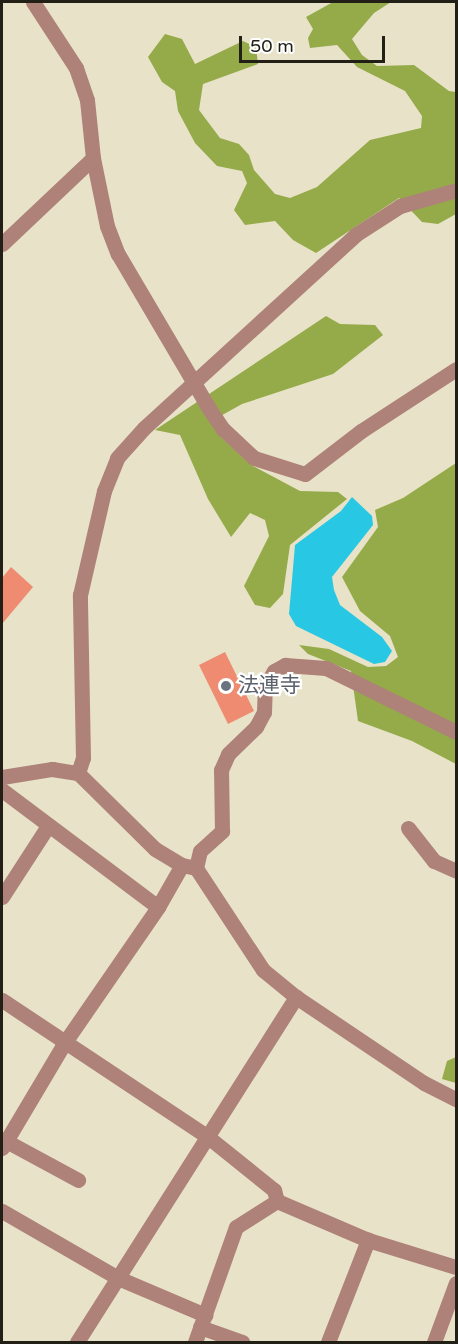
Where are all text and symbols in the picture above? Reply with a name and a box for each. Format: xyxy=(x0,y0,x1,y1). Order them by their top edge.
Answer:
scale bar xyxy=(242,24,388,62)
text: 50 m xyxy=(250,35,294,57)
place label: 法連寺 xyxy=(238,673,301,699)
marker: 法連寺 xyxy=(219,679,233,693)

